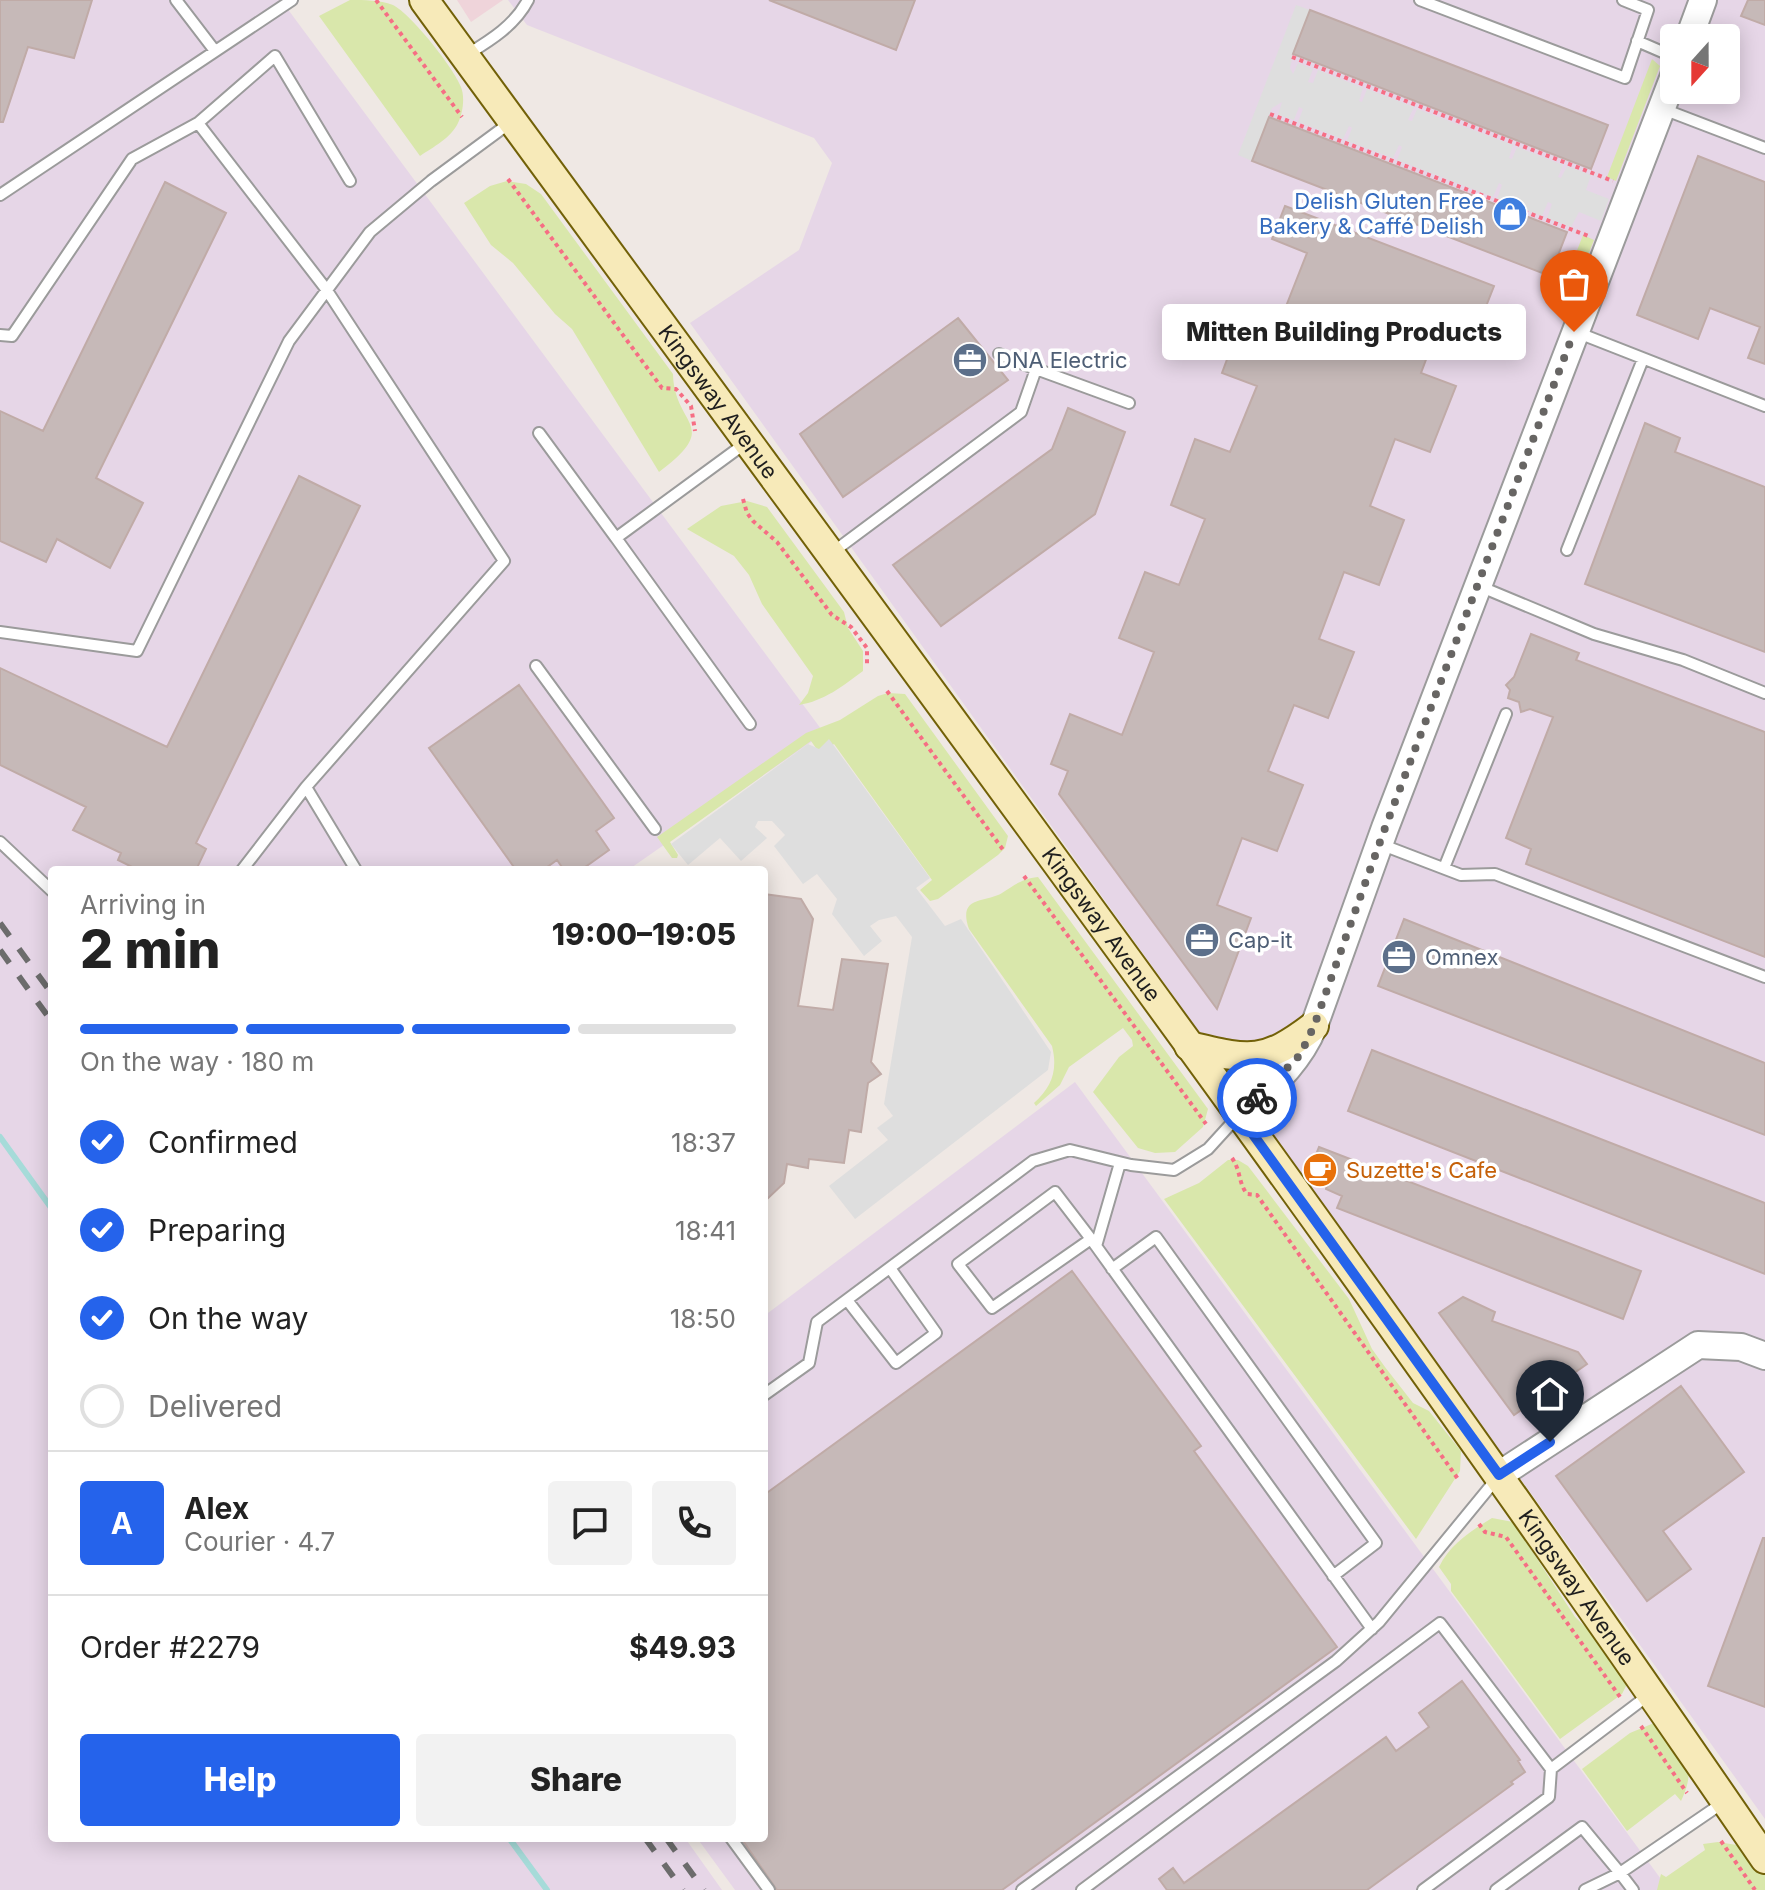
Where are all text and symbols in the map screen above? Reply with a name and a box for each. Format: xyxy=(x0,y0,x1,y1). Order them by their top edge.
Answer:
north arrow xyxy=(1660,24,1740,104)
map controls xyxy=(1660,24,1740,104)
place label: Delish Gluten Free Bakery & Caffé Delish xyxy=(1259,188,1484,239)
shop icon: Delish Gluten Free Bakery & Caffé Delish xyxy=(1491,195,1529,233)
pin xyxy=(1540,250,1608,332)
icon: bag xyxy=(1552,262,1596,306)
callout: Mitten Building Products xyxy=(1162,304,1526,360)
text: Mitten Building Products xyxy=(1186,316,1502,347)
street label: Kingsway Avenue xyxy=(653,320,784,484)
office icon: DNA Electric xyxy=(951,341,989,379)
place label: DNA Electric xyxy=(996,347,1127,373)
street label: Kingsway Avenue xyxy=(1037,842,1166,1006)
text: Arriving in xyxy=(80,889,206,920)
text: 19:00–19:05 xyxy=(552,916,736,952)
text: 2 min xyxy=(80,918,221,981)
office icon: Cap-it xyxy=(1183,921,1221,959)
place label: Cap-it xyxy=(1228,927,1293,953)
office icon: Omnex xyxy=(1380,938,1418,976)
place label: Omnex xyxy=(1425,944,1498,970)
text: On the way · 180 m xyxy=(80,1046,314,1077)
courier xyxy=(1217,1058,1297,1138)
icon: bike xyxy=(1235,1076,1279,1120)
icon: check xyxy=(80,1120,124,1164)
text: Confirmed xyxy=(148,1124,298,1160)
text: 18:37 xyxy=(671,1127,736,1158)
cafe icon: Suzette's Cafe xyxy=(1301,1151,1339,1189)
place label: Suzette's Cafe xyxy=(1346,1157,1497,1183)
icon: check xyxy=(80,1208,124,1252)
text: Preparing xyxy=(148,1212,286,1248)
text: 18:41 xyxy=(675,1215,736,1246)
icon: check xyxy=(80,1296,124,1340)
text: On the way xyxy=(148,1300,308,1336)
text: 18:50 xyxy=(670,1303,736,1334)
pin xyxy=(1516,1360,1584,1442)
icon: home xyxy=(1528,1372,1572,1416)
text: Delivered xyxy=(148,1388,282,1424)
button: chat xyxy=(548,1481,632,1565)
button: phone xyxy=(652,1481,736,1565)
text: Alex xyxy=(184,1490,249,1526)
street label: Kingsway Avenue xyxy=(1513,1504,1640,1670)
text: A xyxy=(111,1505,133,1541)
text: Courier · 4.7 xyxy=(184,1526,335,1557)
text: Order #2279 xyxy=(80,1629,260,1665)
text: $49.93 xyxy=(629,1629,736,1665)
button: Help xyxy=(80,1734,400,1826)
button: Share xyxy=(416,1734,736,1826)

